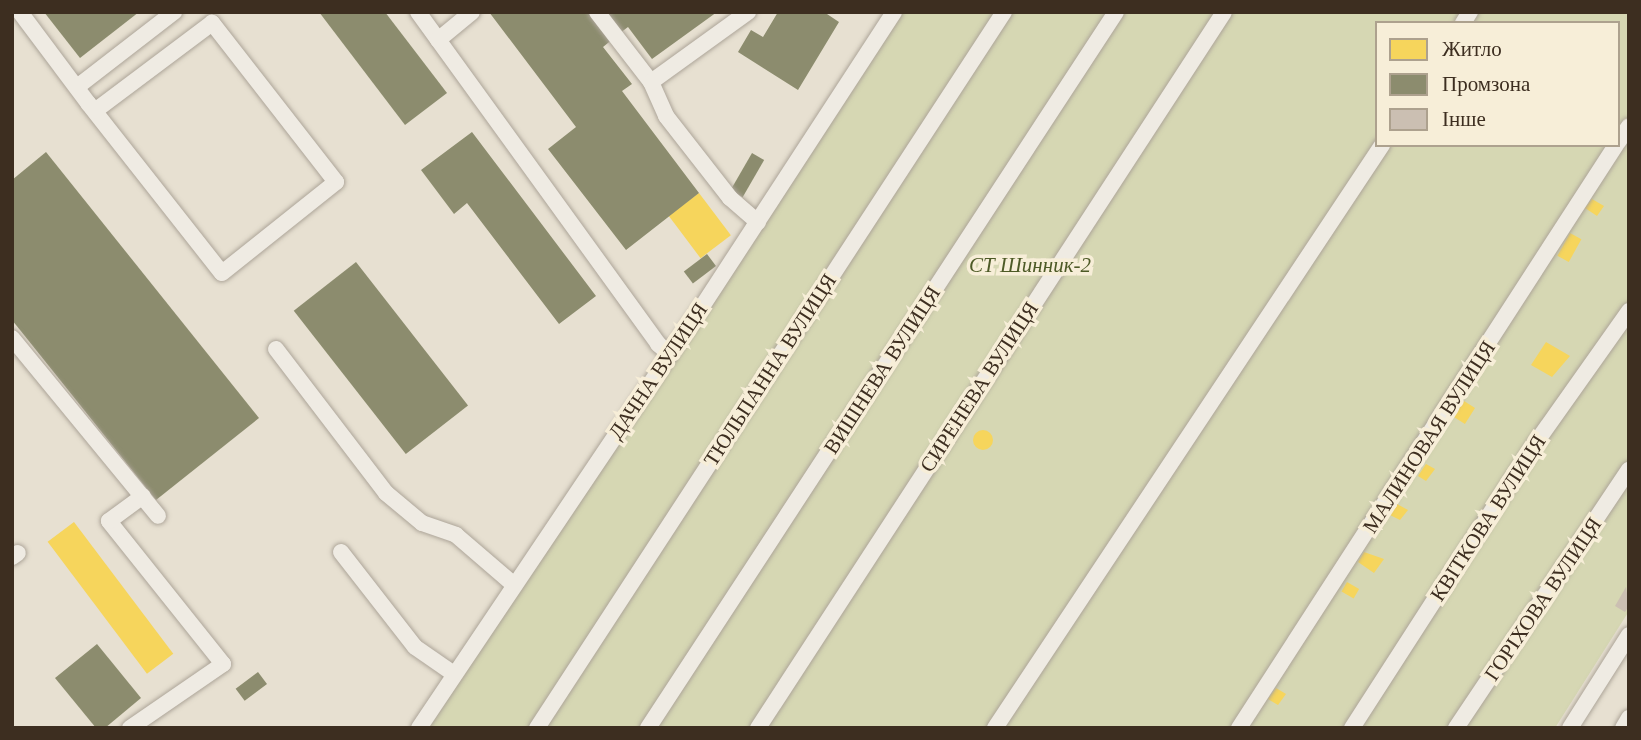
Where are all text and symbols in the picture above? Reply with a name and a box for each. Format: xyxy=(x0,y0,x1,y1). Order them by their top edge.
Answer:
legend xyxy=(1375,21,1620,147)
text: Житло xyxy=(1442,37,1502,61)
text: Промзона xyxy=(1442,72,1530,96)
text: Інше xyxy=(1442,107,1486,131)
park label: СТ Шинник-2 xyxy=(969,252,1091,278)
street label: ТЮЛЬПАННА ВУЛИЦЯ xyxy=(698,269,842,471)
street label: ВИШНЕВА ВУЛИЦЯ xyxy=(818,281,946,459)
street label: СИРЕНЕВА ВУЛИЦЯ xyxy=(914,297,1044,477)
street label: ДАЧНА ВУЛИЦЯ xyxy=(603,298,713,444)
street label: МАЛИНОВАЯ ВУЛИЦЯ xyxy=(1357,336,1501,538)
street label: КВІТКОВА ВУЛИЦЯ xyxy=(1425,430,1551,606)
street label: ГОРІХОВА ВУЛИЦЯ xyxy=(1479,513,1607,685)

